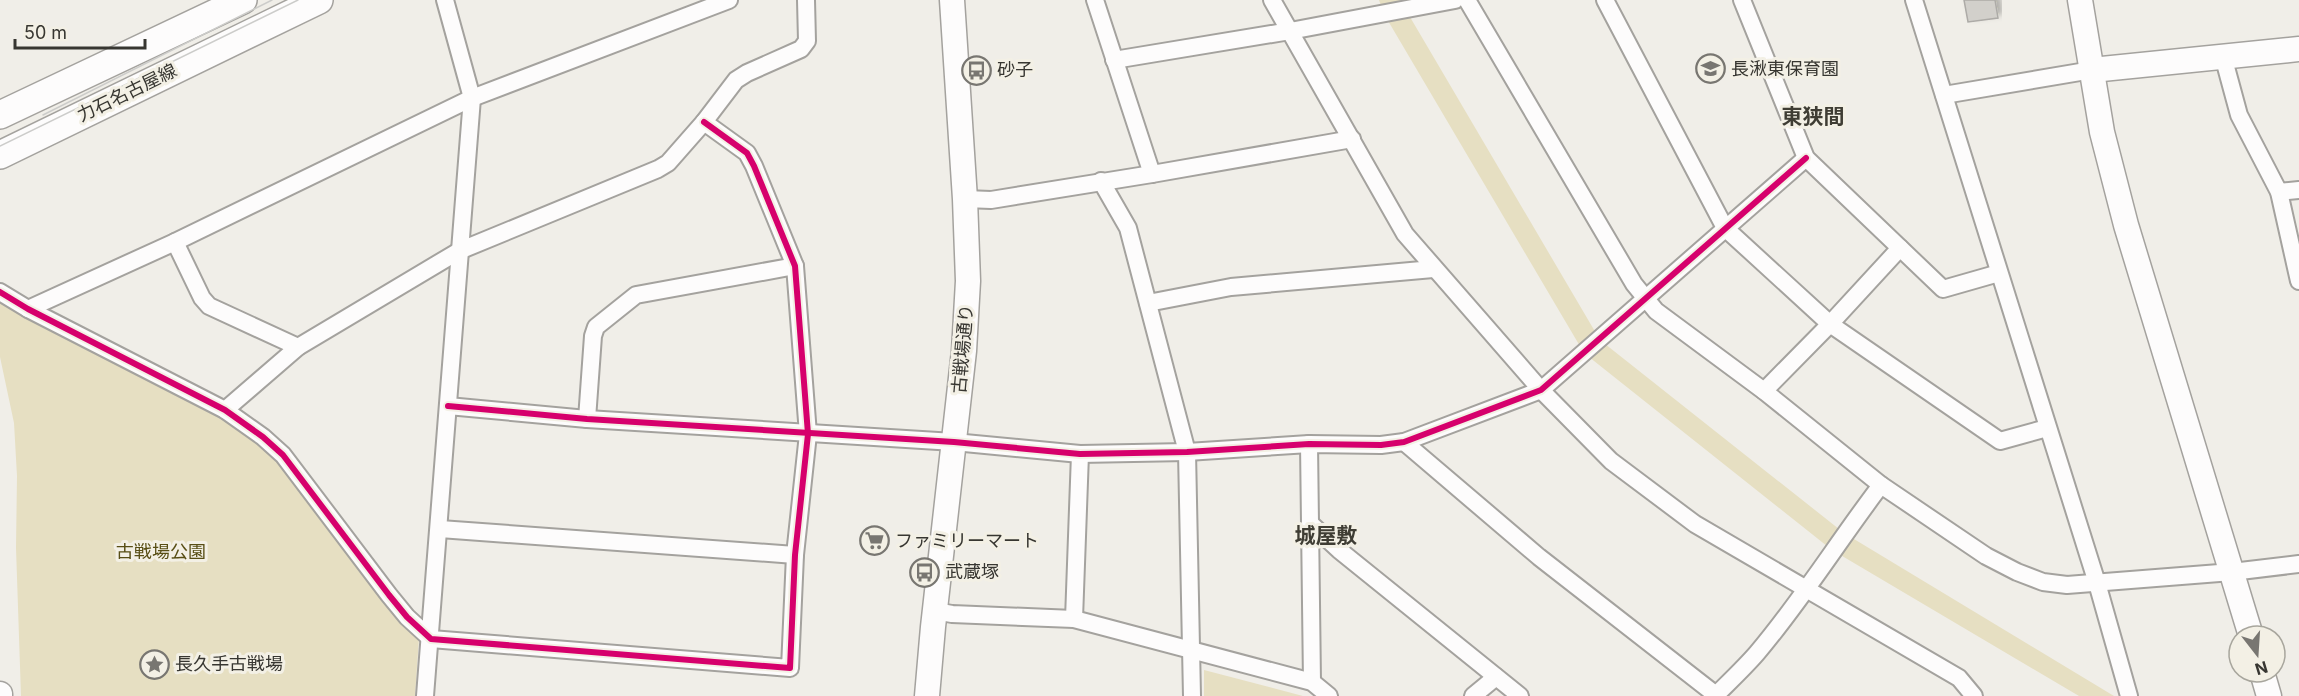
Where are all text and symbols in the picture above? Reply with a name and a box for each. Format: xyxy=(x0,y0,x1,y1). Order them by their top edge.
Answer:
scale bar xyxy=(15,12,146,50)
text: 50 m xyxy=(24,22,67,43)
school or university icon: 長湫東保育園 xyxy=(1694,53,1726,85)
bus stop icon: 砂子 xyxy=(960,54,992,86)
place label: 長湫東保育園 xyxy=(1731,58,1839,79)
street label: 力石名古屋線 xyxy=(74,59,180,126)
place label: 砂子 xyxy=(997,59,1033,80)
district label: 東狭間 xyxy=(1782,104,1845,129)
street label: 古戦場通り xyxy=(948,303,977,395)
district label: 城屋敷 xyxy=(1295,523,1358,548)
supermarket icon: ファミリーマート xyxy=(858,525,890,557)
place label: ファミリーマート xyxy=(895,530,1039,551)
park label: 古戦場公園 xyxy=(116,541,206,562)
bus stop icon: 武蔵塚 xyxy=(908,556,940,588)
place label: 武蔵塚 xyxy=(945,561,999,582)
north arrow xyxy=(2227,624,2287,684)
place icon: 長久手古戦場 xyxy=(138,648,170,680)
place label: 長久手古戦場 xyxy=(175,653,283,674)
text: N xyxy=(2253,657,2270,680)

